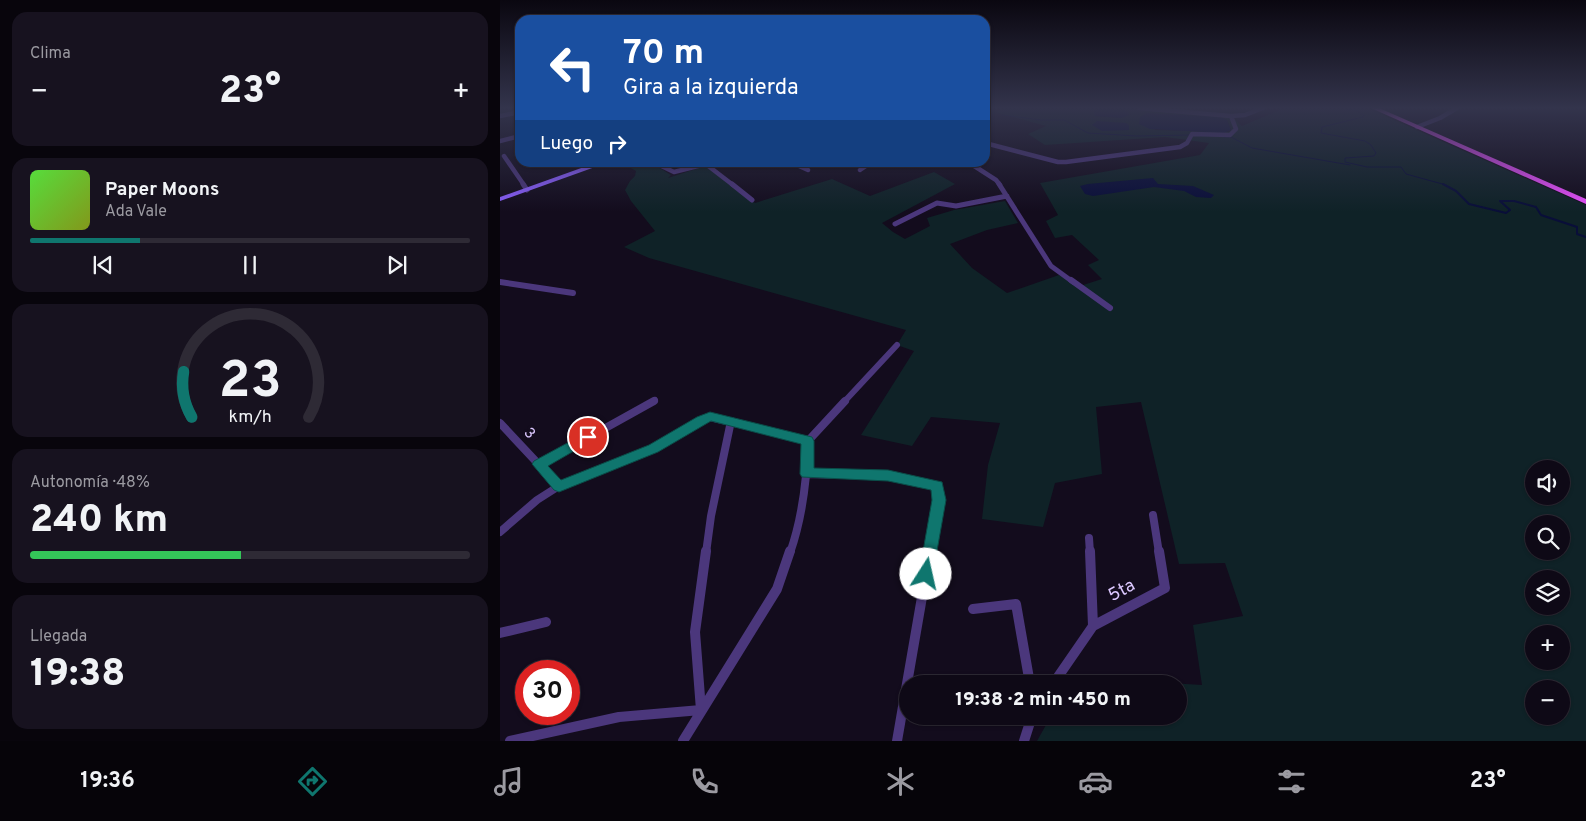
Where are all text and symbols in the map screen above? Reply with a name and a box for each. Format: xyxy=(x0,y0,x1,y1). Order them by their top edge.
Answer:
text: 70 m xyxy=(623,32,704,76)
icon: left xyxy=(540,35,605,100)
text: Clima xyxy=(30,44,71,64)
text: 23° xyxy=(219,68,281,117)
text: − xyxy=(30,75,48,111)
text: + xyxy=(452,75,470,111)
text: Gira a la izquierda xyxy=(623,75,799,102)
icon: right xyxy=(603,130,631,158)
text: Luego xyxy=(540,132,593,156)
text: Paper Moons xyxy=(105,178,219,202)
text: Ada Vale xyxy=(105,202,167,222)
icon: previous xyxy=(89,251,117,279)
icon: pause xyxy=(236,251,264,279)
icon: next xyxy=(383,251,411,279)
text: 23 xyxy=(219,350,281,416)
text: km/h xyxy=(228,406,272,429)
pin xyxy=(567,416,609,458)
icon: arrive xyxy=(574,423,602,451)
street label: 3 xyxy=(519,424,539,444)
map controls xyxy=(1525,460,1570,725)
button: sound xyxy=(1525,460,1570,505)
text: Autonomía · 48% xyxy=(30,473,150,493)
text: 240 km xyxy=(30,497,168,546)
button: search xyxy=(1525,515,1570,560)
position arrow xyxy=(899,547,951,599)
button: layers xyxy=(1525,570,1570,615)
street label: 5ta xyxy=(1105,574,1139,608)
button: + xyxy=(1525,625,1570,670)
text: Llegada xyxy=(30,627,87,647)
text: 19:38 xyxy=(30,651,125,700)
speed limit sign: 30 xyxy=(515,660,580,725)
button: − xyxy=(1525,680,1570,725)
text: 19:38 · 2 min · 450 m xyxy=(955,688,1131,712)
icon: directions xyxy=(295,764,330,799)
icon: music xyxy=(491,764,526,799)
icon: phone xyxy=(687,764,722,799)
icon: climate xyxy=(883,764,918,799)
icon: car xyxy=(1078,764,1113,799)
icon: filters xyxy=(1274,764,1309,799)
text: 19:36 xyxy=(80,768,135,795)
text: 23° xyxy=(1470,768,1506,795)

